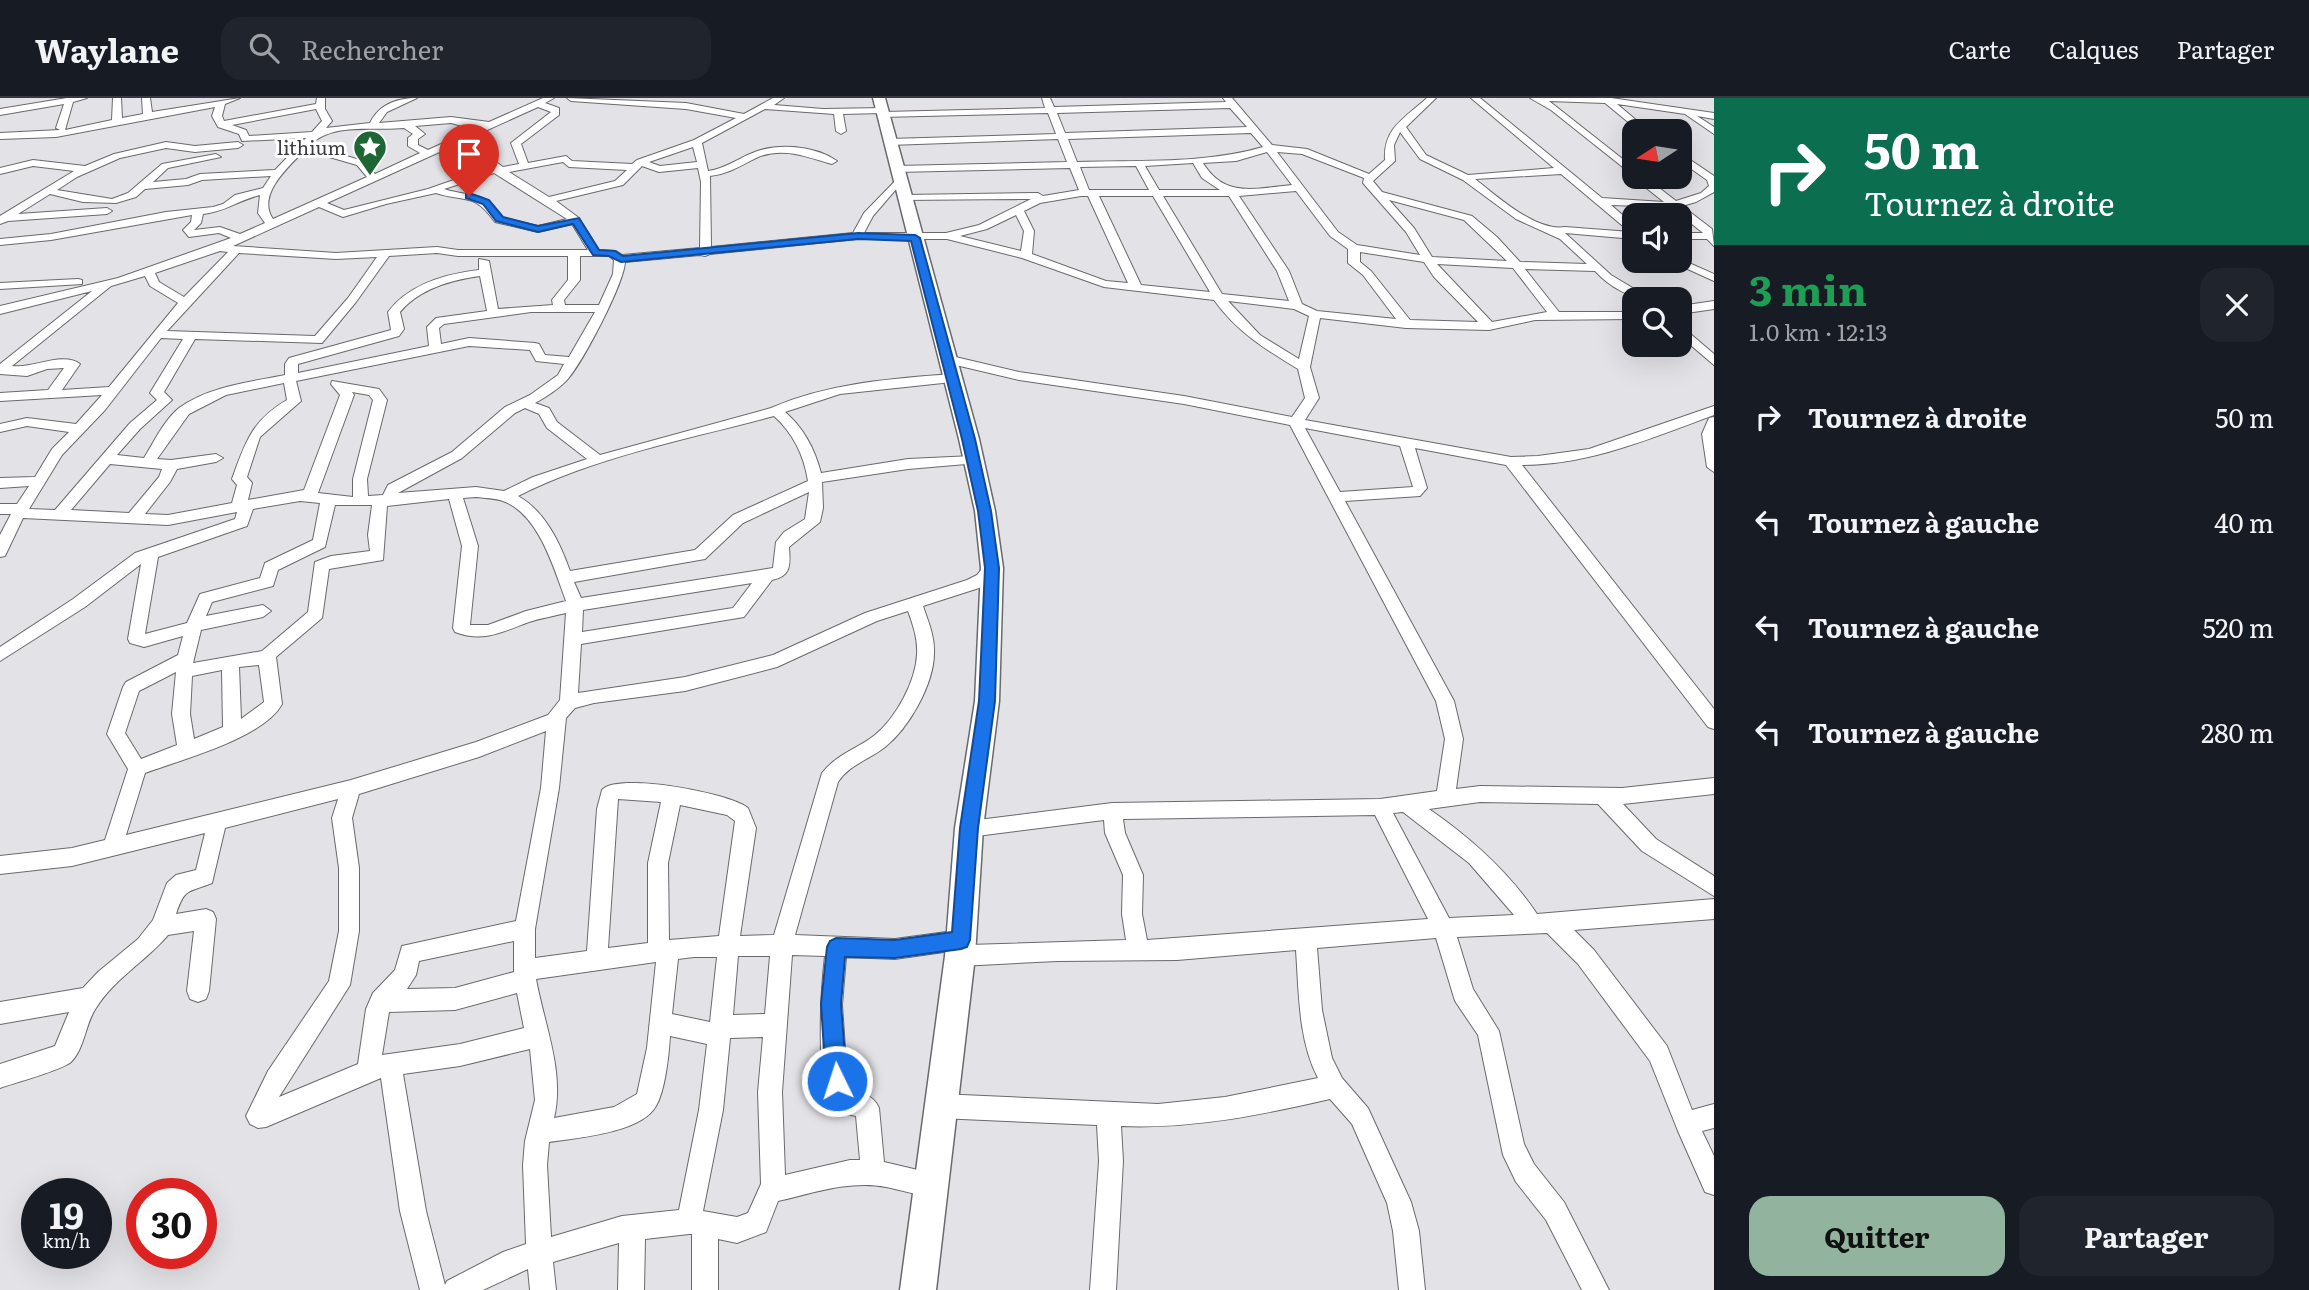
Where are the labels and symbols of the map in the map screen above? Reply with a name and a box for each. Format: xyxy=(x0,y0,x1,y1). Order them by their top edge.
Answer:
north arrow xyxy=(1622,119,1692,189)
pin xyxy=(439,124,499,196)
place icon: lithium xyxy=(351,128,389,177)
place label: lithium xyxy=(277,133,346,161)
position arrow xyxy=(800,1044,874,1118)
speed limit sign: 30 xyxy=(126,1178,217,1269)

